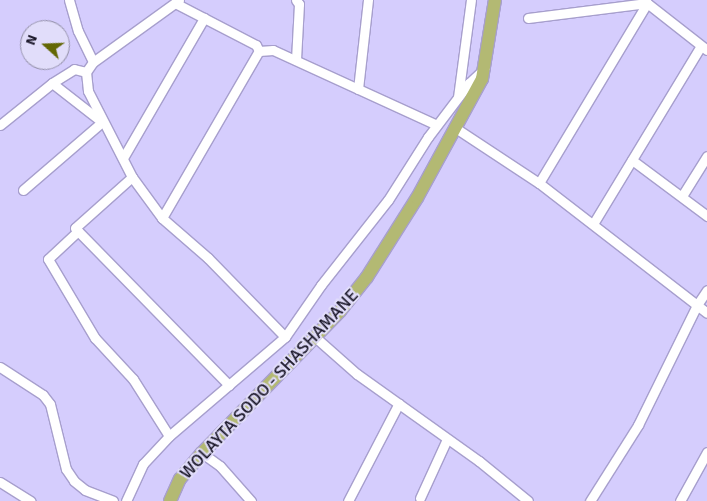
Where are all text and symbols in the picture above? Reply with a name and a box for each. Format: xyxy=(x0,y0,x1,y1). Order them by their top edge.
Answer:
north arrow xyxy=(20,20,70,70)
text: N xyxy=(22,33,41,48)
street label: WOLAYTA SODO - SHASHAMANE xyxy=(175,285,363,483)

